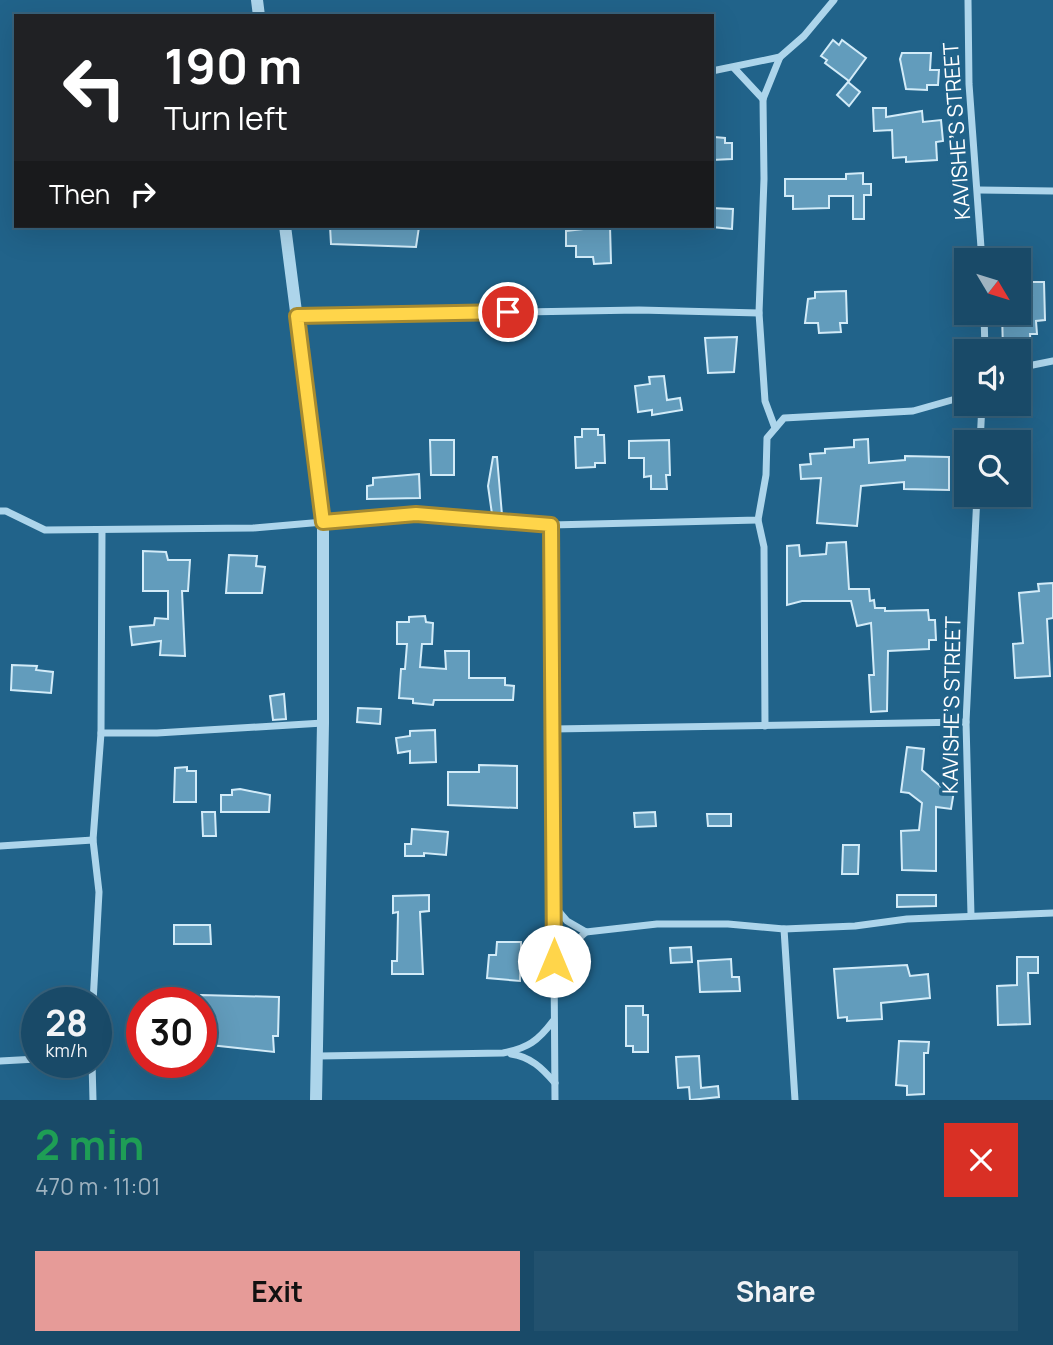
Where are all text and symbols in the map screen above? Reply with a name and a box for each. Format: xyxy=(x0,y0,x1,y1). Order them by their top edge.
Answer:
text: 190 m xyxy=(164,32,302,99)
street label: KAVISHE’S STREET xyxy=(936,41,976,221)
icon: left xyxy=(49,42,140,133)
text: Turn left xyxy=(164,96,288,140)
icon: right xyxy=(124,175,162,213)
text: Then xyxy=(49,176,110,212)
north arrow xyxy=(954,248,1031,326)
map controls xyxy=(954,248,1031,507)
pin xyxy=(478,282,538,342)
icon: arrive xyxy=(489,293,527,331)
button: sound xyxy=(954,339,1031,416)
button: search xyxy=(954,430,1031,507)
street label: KAVISHE’S STREET xyxy=(935,615,967,794)
position arrow xyxy=(517,924,591,998)
speed limit sign: 30 xyxy=(126,987,217,1078)
text: 28 xyxy=(45,999,88,1047)
text: km/h xyxy=(46,1038,87,1062)
text: 2 min xyxy=(35,1115,144,1173)
button: close xyxy=(944,1123,1018,1197)
text: 470 m · 11:01 xyxy=(35,1170,160,1202)
button: Exit xyxy=(35,1251,520,1331)
button: Share xyxy=(534,1251,1018,1331)

